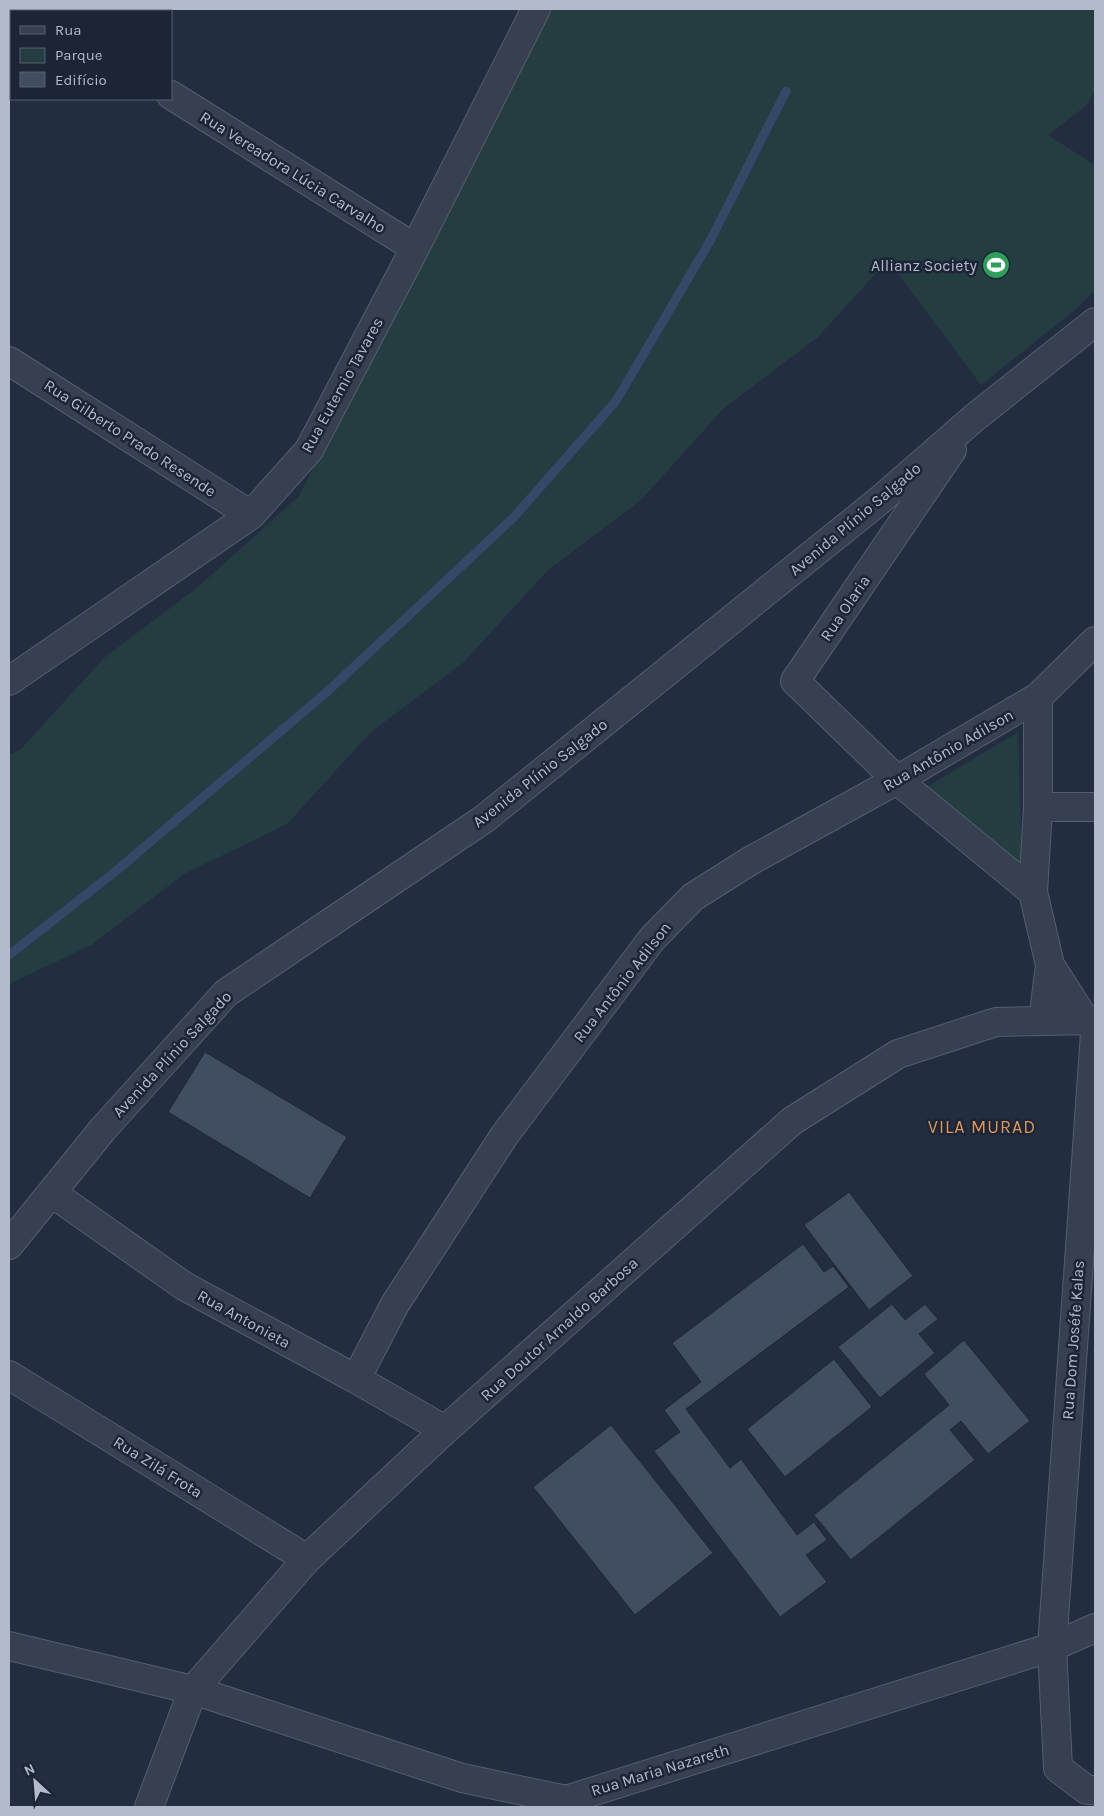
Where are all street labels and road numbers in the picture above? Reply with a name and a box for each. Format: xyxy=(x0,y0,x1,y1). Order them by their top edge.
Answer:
street label: Rua Vereadora Lúcia Carvalho xyxy=(197,107,389,237)
street label: Rua Eutemio Tavares xyxy=(297,314,387,456)
street label: Rua Gilberto Prado Resende xyxy=(40,375,220,501)
street label: Avenida Plínio Salgado xyxy=(785,458,925,580)
street label: Rua Olaria xyxy=(816,572,874,644)
street label: Rua Antônio Adilson xyxy=(879,705,1017,795)
street label: Avenida Plínio Salgado xyxy=(469,715,611,831)
street label: Rua Antônio Adilson xyxy=(569,918,675,1046)
street label: Avenida Plínio Salgado xyxy=(109,987,235,1121)
street label: Rua Doutor Arnaldo Barbosa xyxy=(476,1253,642,1405)
street label: Rua Dom Joséfe Kalas xyxy=(1058,1260,1088,1420)
street label: Rua Antonieta xyxy=(194,1286,294,1352)
street label: Rua Zilá Frota xyxy=(110,1432,206,1502)
street label: Rua Maria Nazareth xyxy=(589,1740,731,1800)

